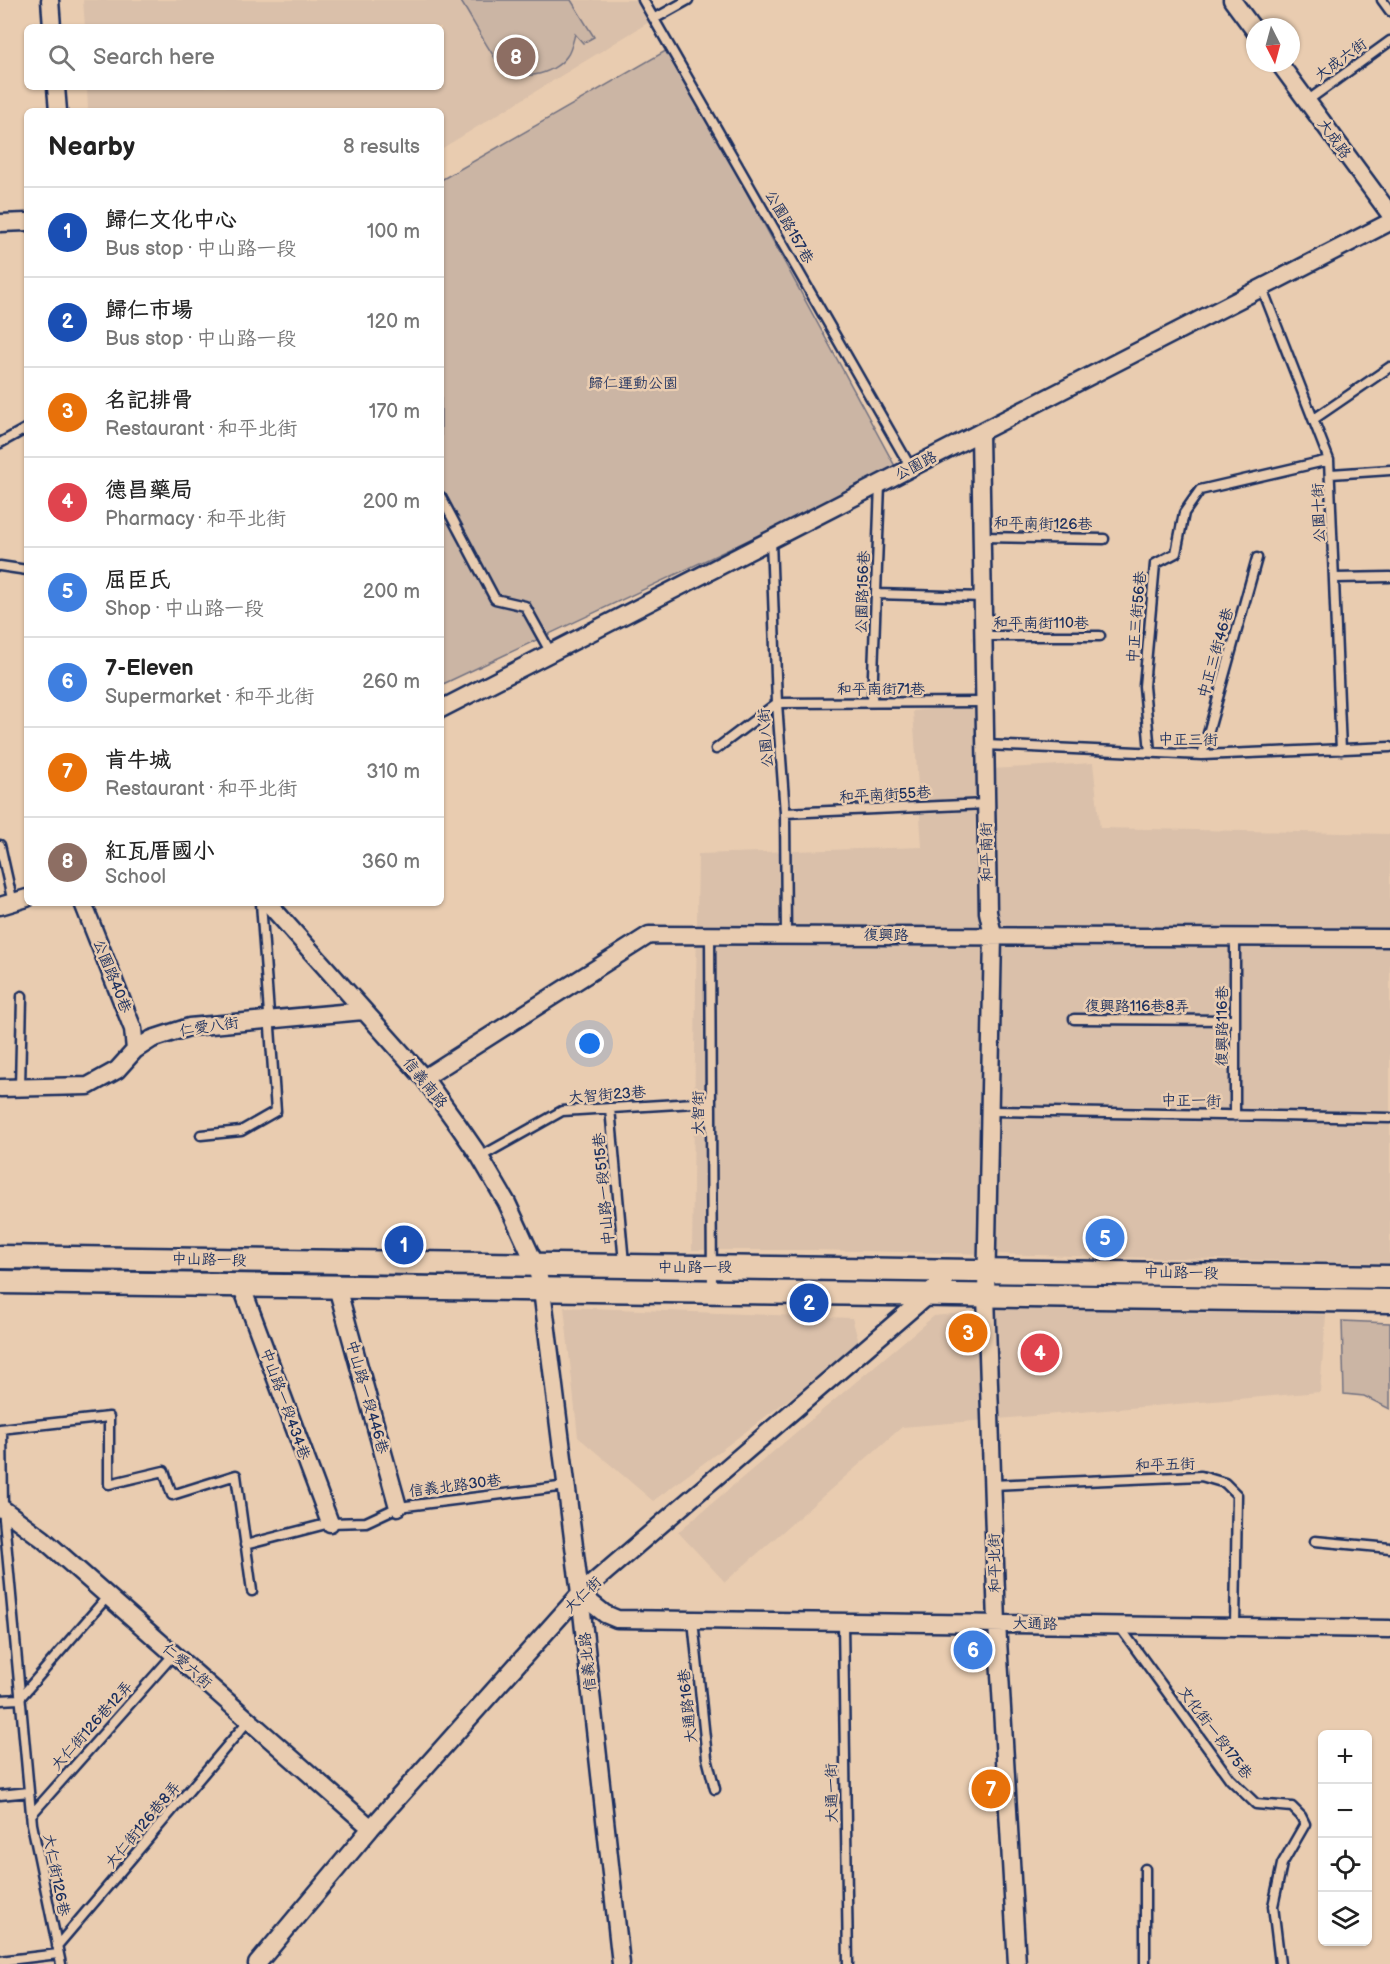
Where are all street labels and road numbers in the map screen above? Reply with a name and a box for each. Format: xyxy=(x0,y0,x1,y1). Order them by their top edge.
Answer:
street label: 大成六街 xyxy=(1311,35,1371,85)
street label: 大成路 xyxy=(1313,115,1355,163)
street label: 公園路157巷 xyxy=(760,187,818,267)
street label: 公園路 xyxy=(892,447,940,485)
street label: 公園十街 xyxy=(1308,483,1330,543)
street label: 和平南街126巷 xyxy=(993,514,1093,534)
street label: 公園路156巷 xyxy=(852,550,874,634)
street label: 中正三街56巷 xyxy=(1123,570,1151,664)
street label: 中正三街46巷 xyxy=(1194,606,1238,700)
street label: 和平南街110巷 xyxy=(993,614,1089,633)
street label: 和平南街71巷 xyxy=(837,680,925,699)
street label: 公園八街 xyxy=(754,707,778,769)
street label: 中正三街 xyxy=(1158,730,1218,750)
street label: 和平南街55巷 xyxy=(838,783,932,807)
street label: 和平南街 xyxy=(977,822,997,882)
street label: 復興路 xyxy=(863,926,909,945)
street label: 公園路40巷 xyxy=(89,936,135,1016)
street label: 復興路116巷 xyxy=(1213,986,1232,1066)
street label: 復興路116巷8弄 xyxy=(1085,997,1189,1016)
street label: 仁愛八街 xyxy=(178,1013,240,1041)
street label: 信義南路 xyxy=(399,1054,451,1112)
street label: 大智街23巷 xyxy=(568,1083,646,1107)
street label: 大智街 xyxy=(689,1090,708,1136)
street label: 中正一街 xyxy=(1161,1091,1221,1111)
street label: 中山路一段515巷 xyxy=(590,1132,618,1246)
street label: 中山路一段 xyxy=(171,1250,247,1270)
street label: 中山路一段 xyxy=(657,1258,733,1277)
street label: 中山路一段 xyxy=(1143,1263,1219,1283)
street label: 中山路一段446巷 xyxy=(342,1338,392,1456)
street label: 中山路一段434巷 xyxy=(256,1346,314,1462)
street label: 和平五街 xyxy=(1135,1454,1195,1476)
street label: 信義北路30巷 xyxy=(408,1471,502,1501)
street label: 和平北街 xyxy=(985,1533,1005,1593)
street label: 大仁街 xyxy=(560,1573,606,1617)
street label: 大通路 xyxy=(1012,1614,1058,1634)
street label: 信義北路 xyxy=(575,1631,601,1693)
street label: 仁愛六街 xyxy=(158,1639,216,1693)
street label: 大通路16巷 xyxy=(675,1668,701,1744)
street label: 大仁街126巷12弄 xyxy=(47,1677,137,1775)
street label: 文化街一段175巷 xyxy=(1174,1683,1256,1783)
street label: 大通一街 xyxy=(822,1763,842,1823)
street label: 大仁街126巷8弄 xyxy=(101,1778,185,1872)
street label: 大仁街126巷 xyxy=(39,1832,73,1918)

